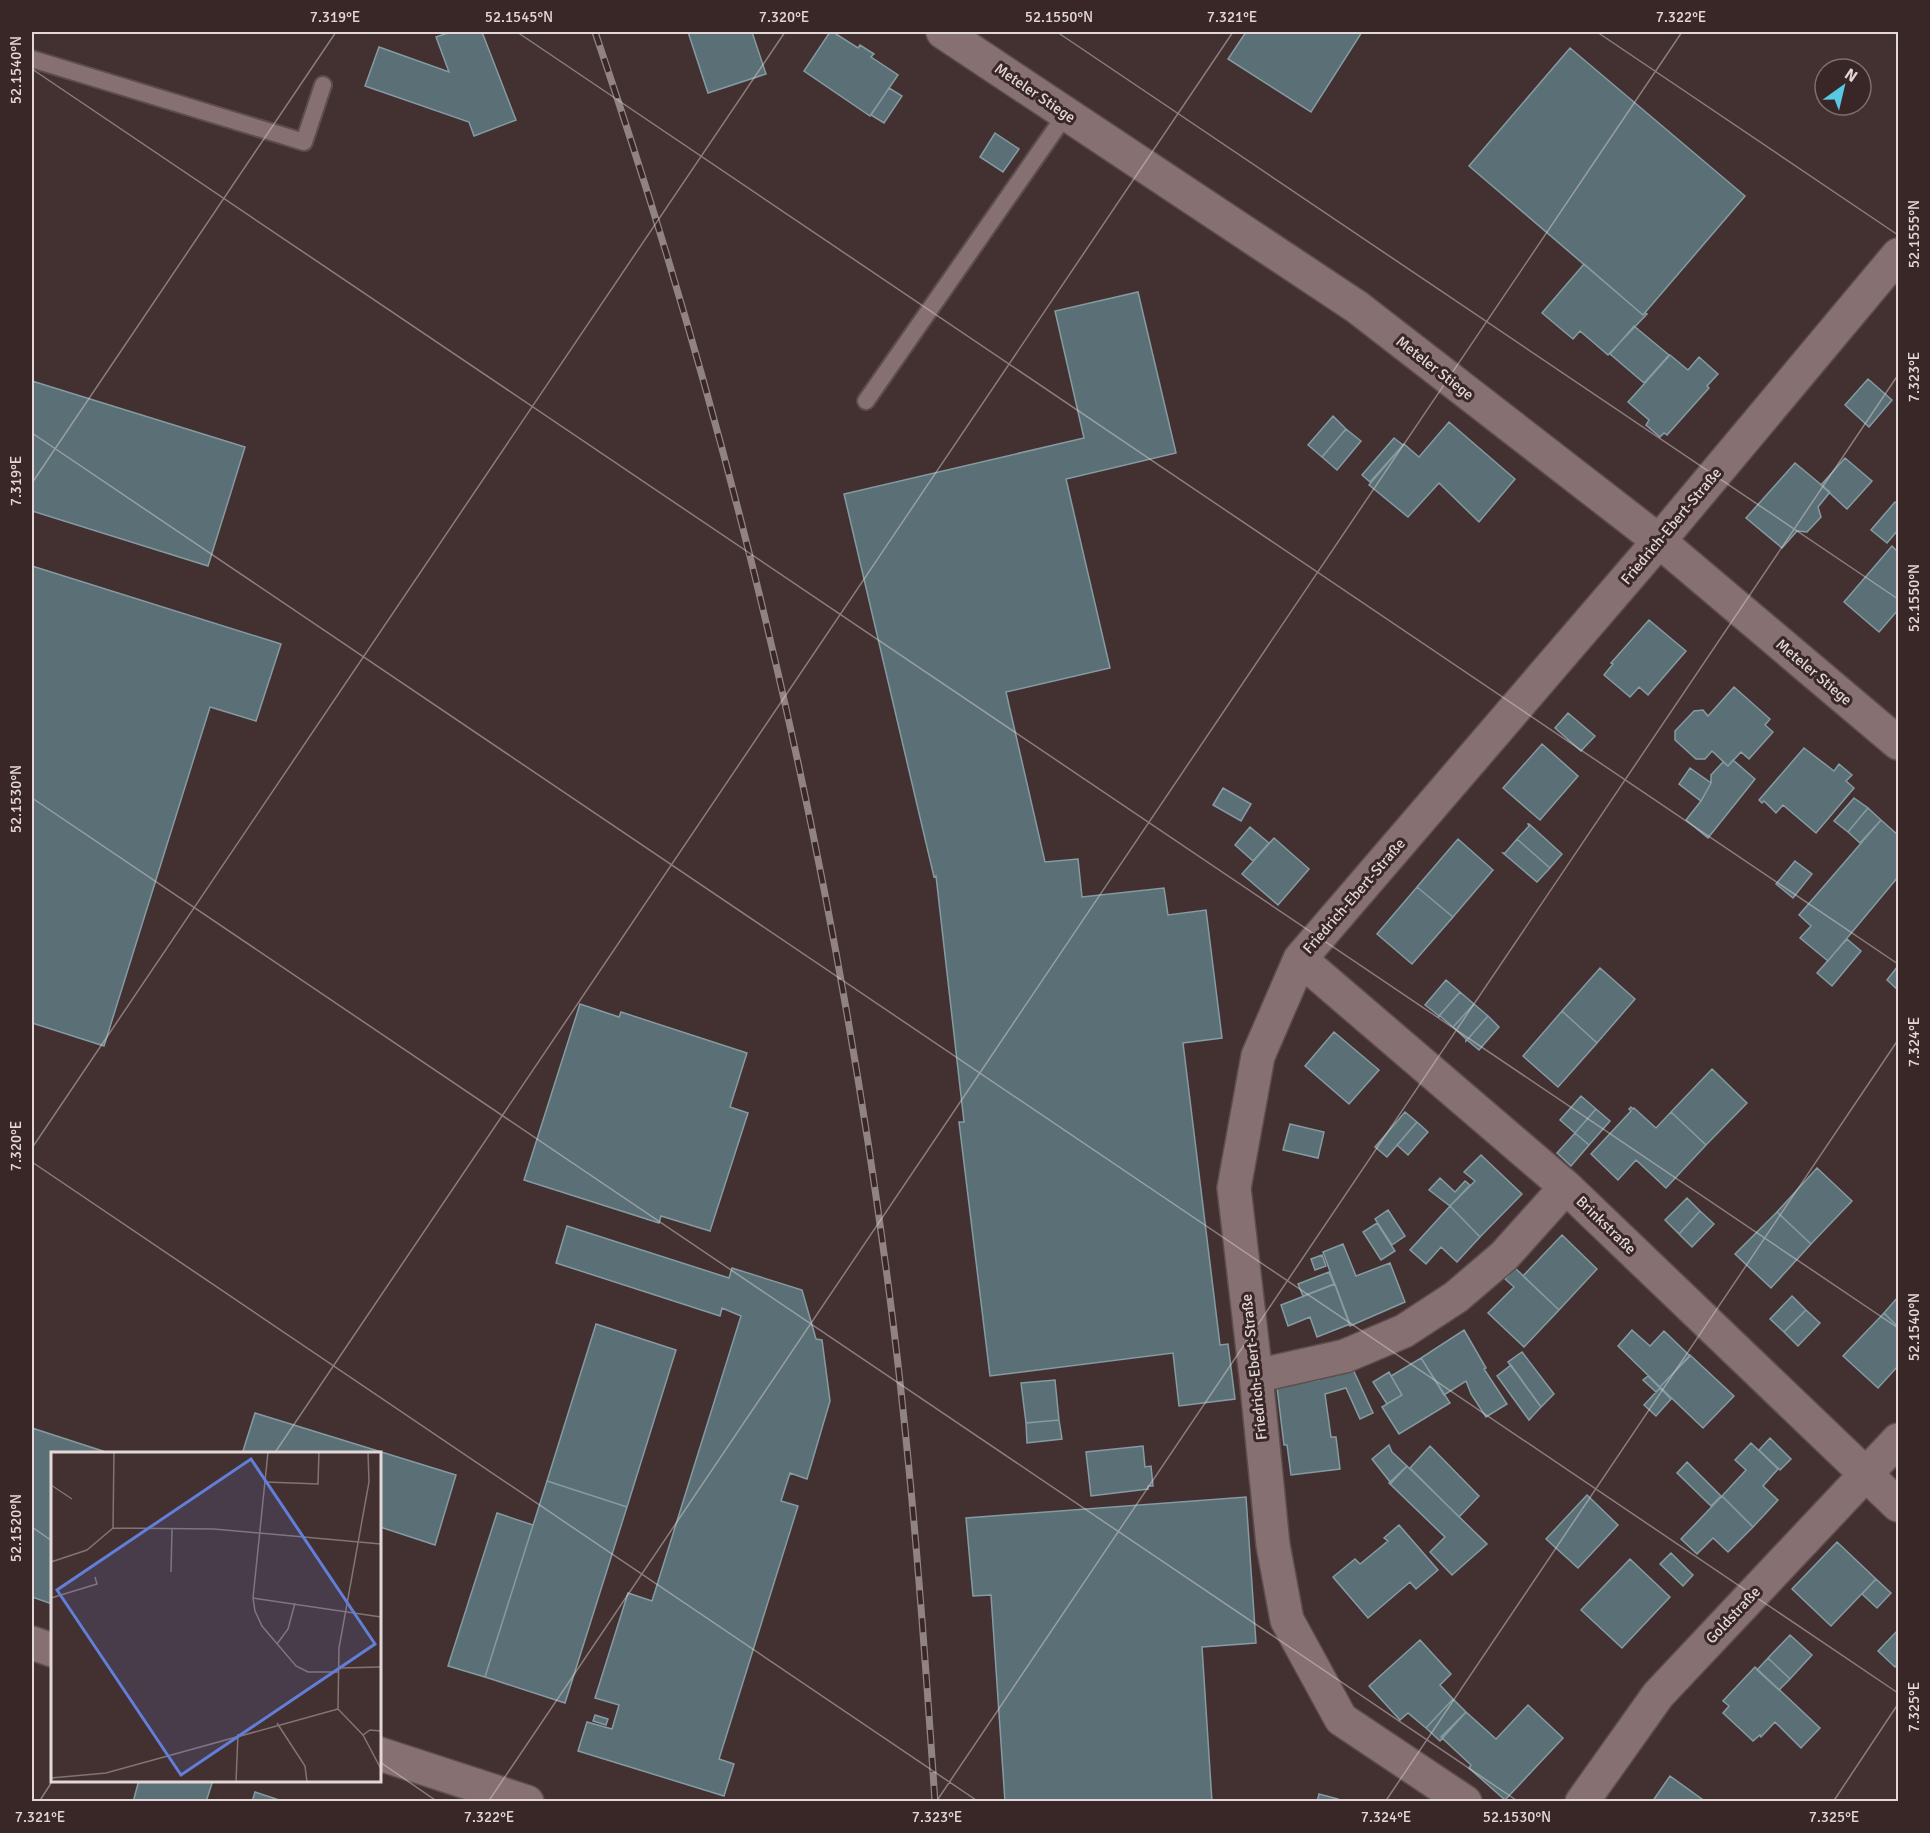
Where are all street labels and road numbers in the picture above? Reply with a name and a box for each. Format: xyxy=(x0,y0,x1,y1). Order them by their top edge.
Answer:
street label: Meteler Stiege xyxy=(991,59,1079,127)
street label: Meteler Stiege xyxy=(1393,332,1477,404)
street label: Friedrich-Ebert-Straße xyxy=(1617,464,1725,588)
street label: Meteler Stiege xyxy=(1772,635,1856,709)
street label: Friedrich-Ebert-Straße xyxy=(1299,835,1409,957)
street label: Brinkstraße xyxy=(1572,1192,1640,1258)
street label: Friedrich-Ebert-Straße xyxy=(1237,1293,1271,1441)
street label: Goldstraße xyxy=(1702,1583,1764,1647)

